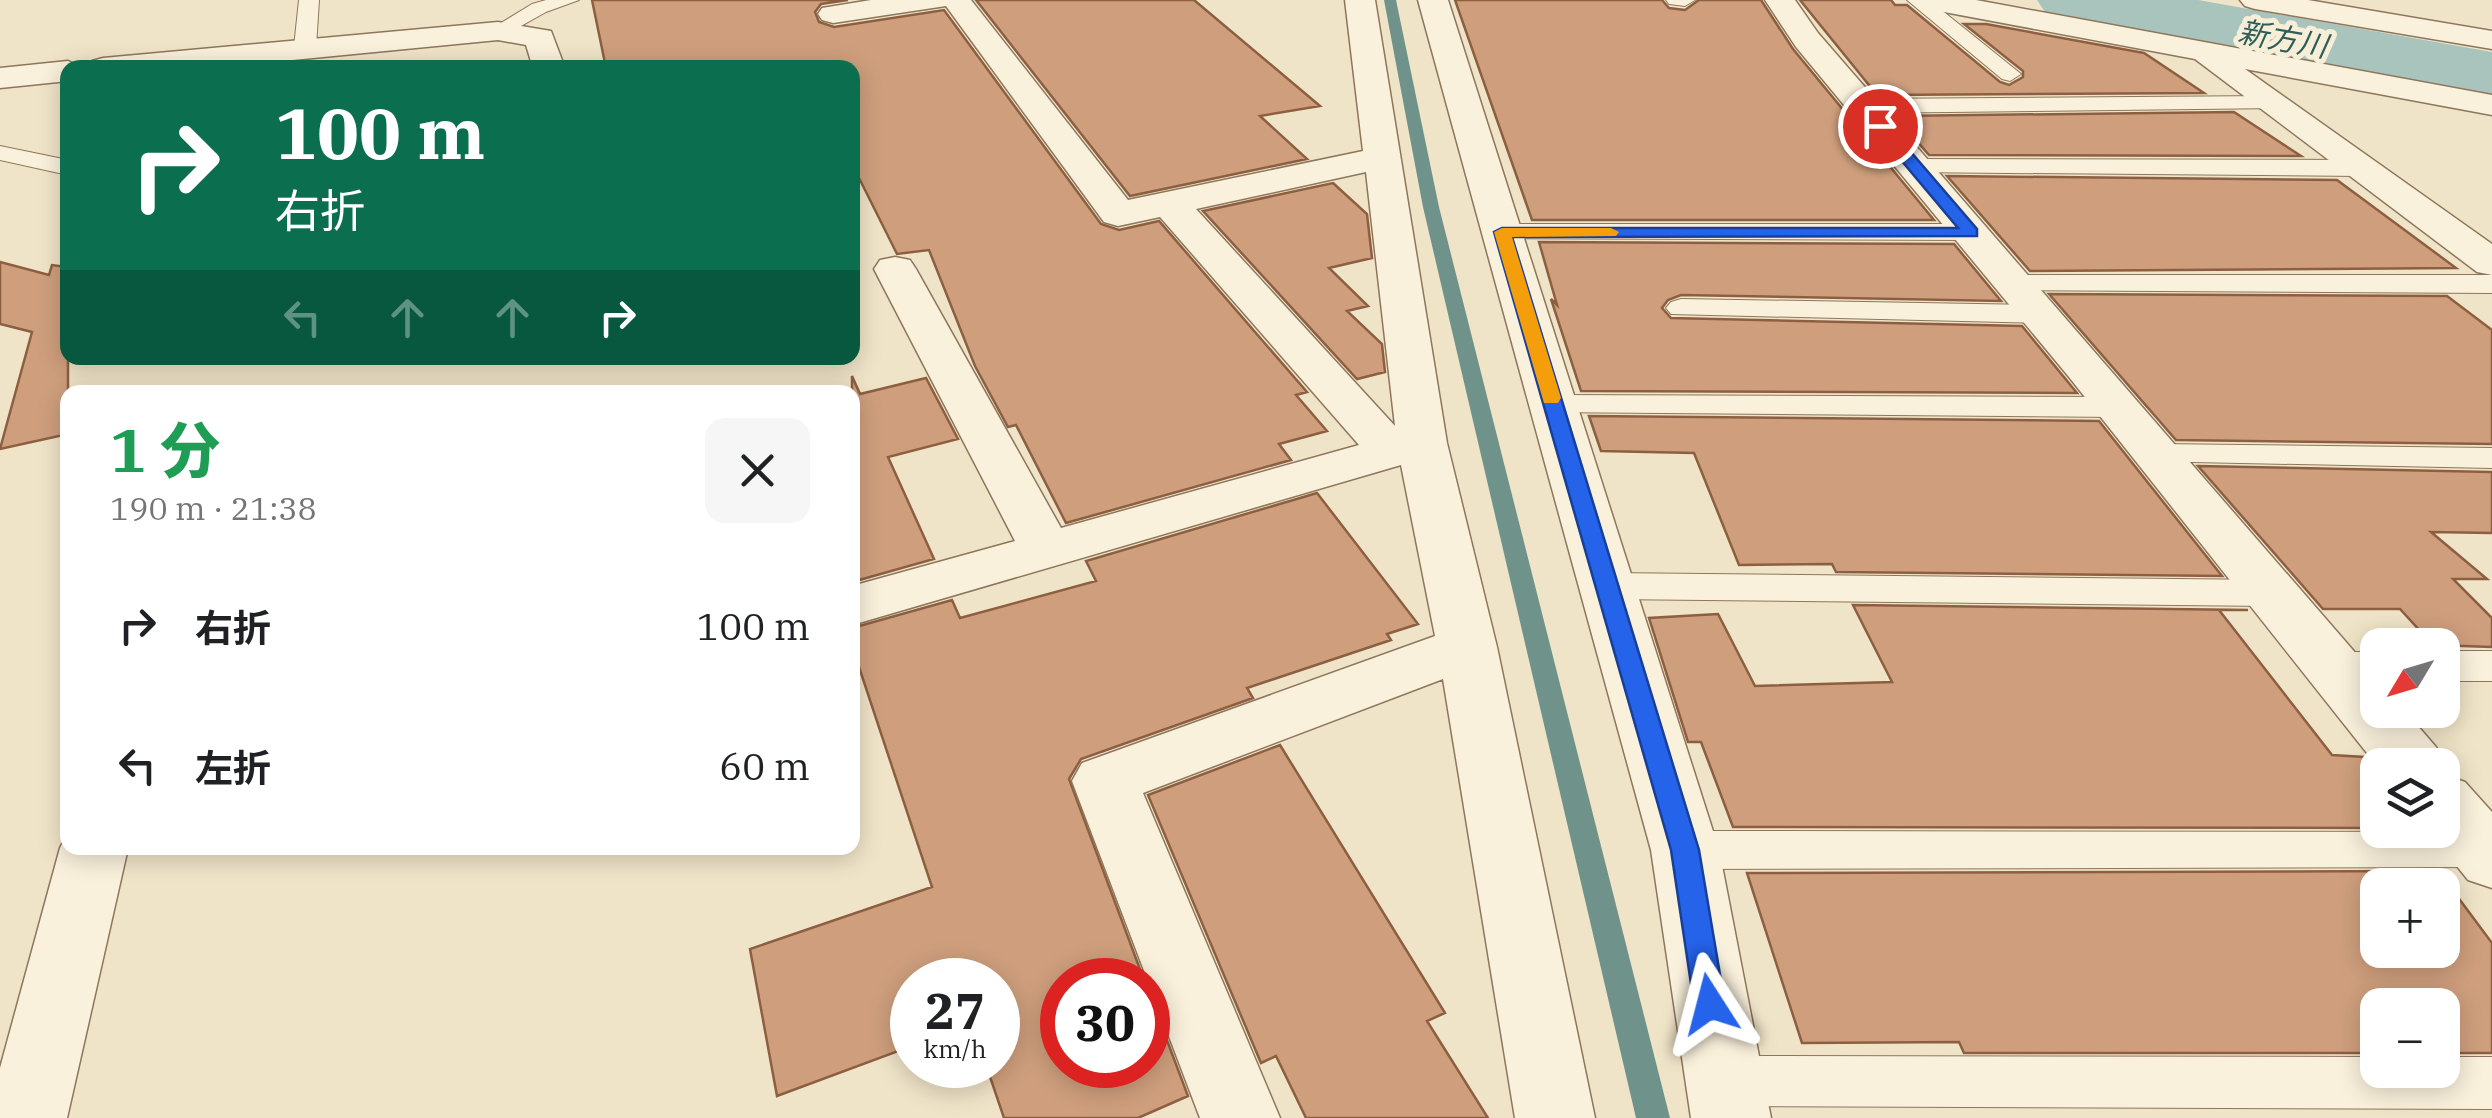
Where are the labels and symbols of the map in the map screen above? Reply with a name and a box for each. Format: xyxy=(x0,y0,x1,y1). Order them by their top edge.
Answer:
water label: 新方川 xyxy=(2235,11,2334,66)
pin xyxy=(1838,84,1923,169)
north arrow xyxy=(2360,628,2460,728)
position arrow xyxy=(1658,952,1762,1056)
speed limit sign: 30 xyxy=(1040,958,1170,1088)

